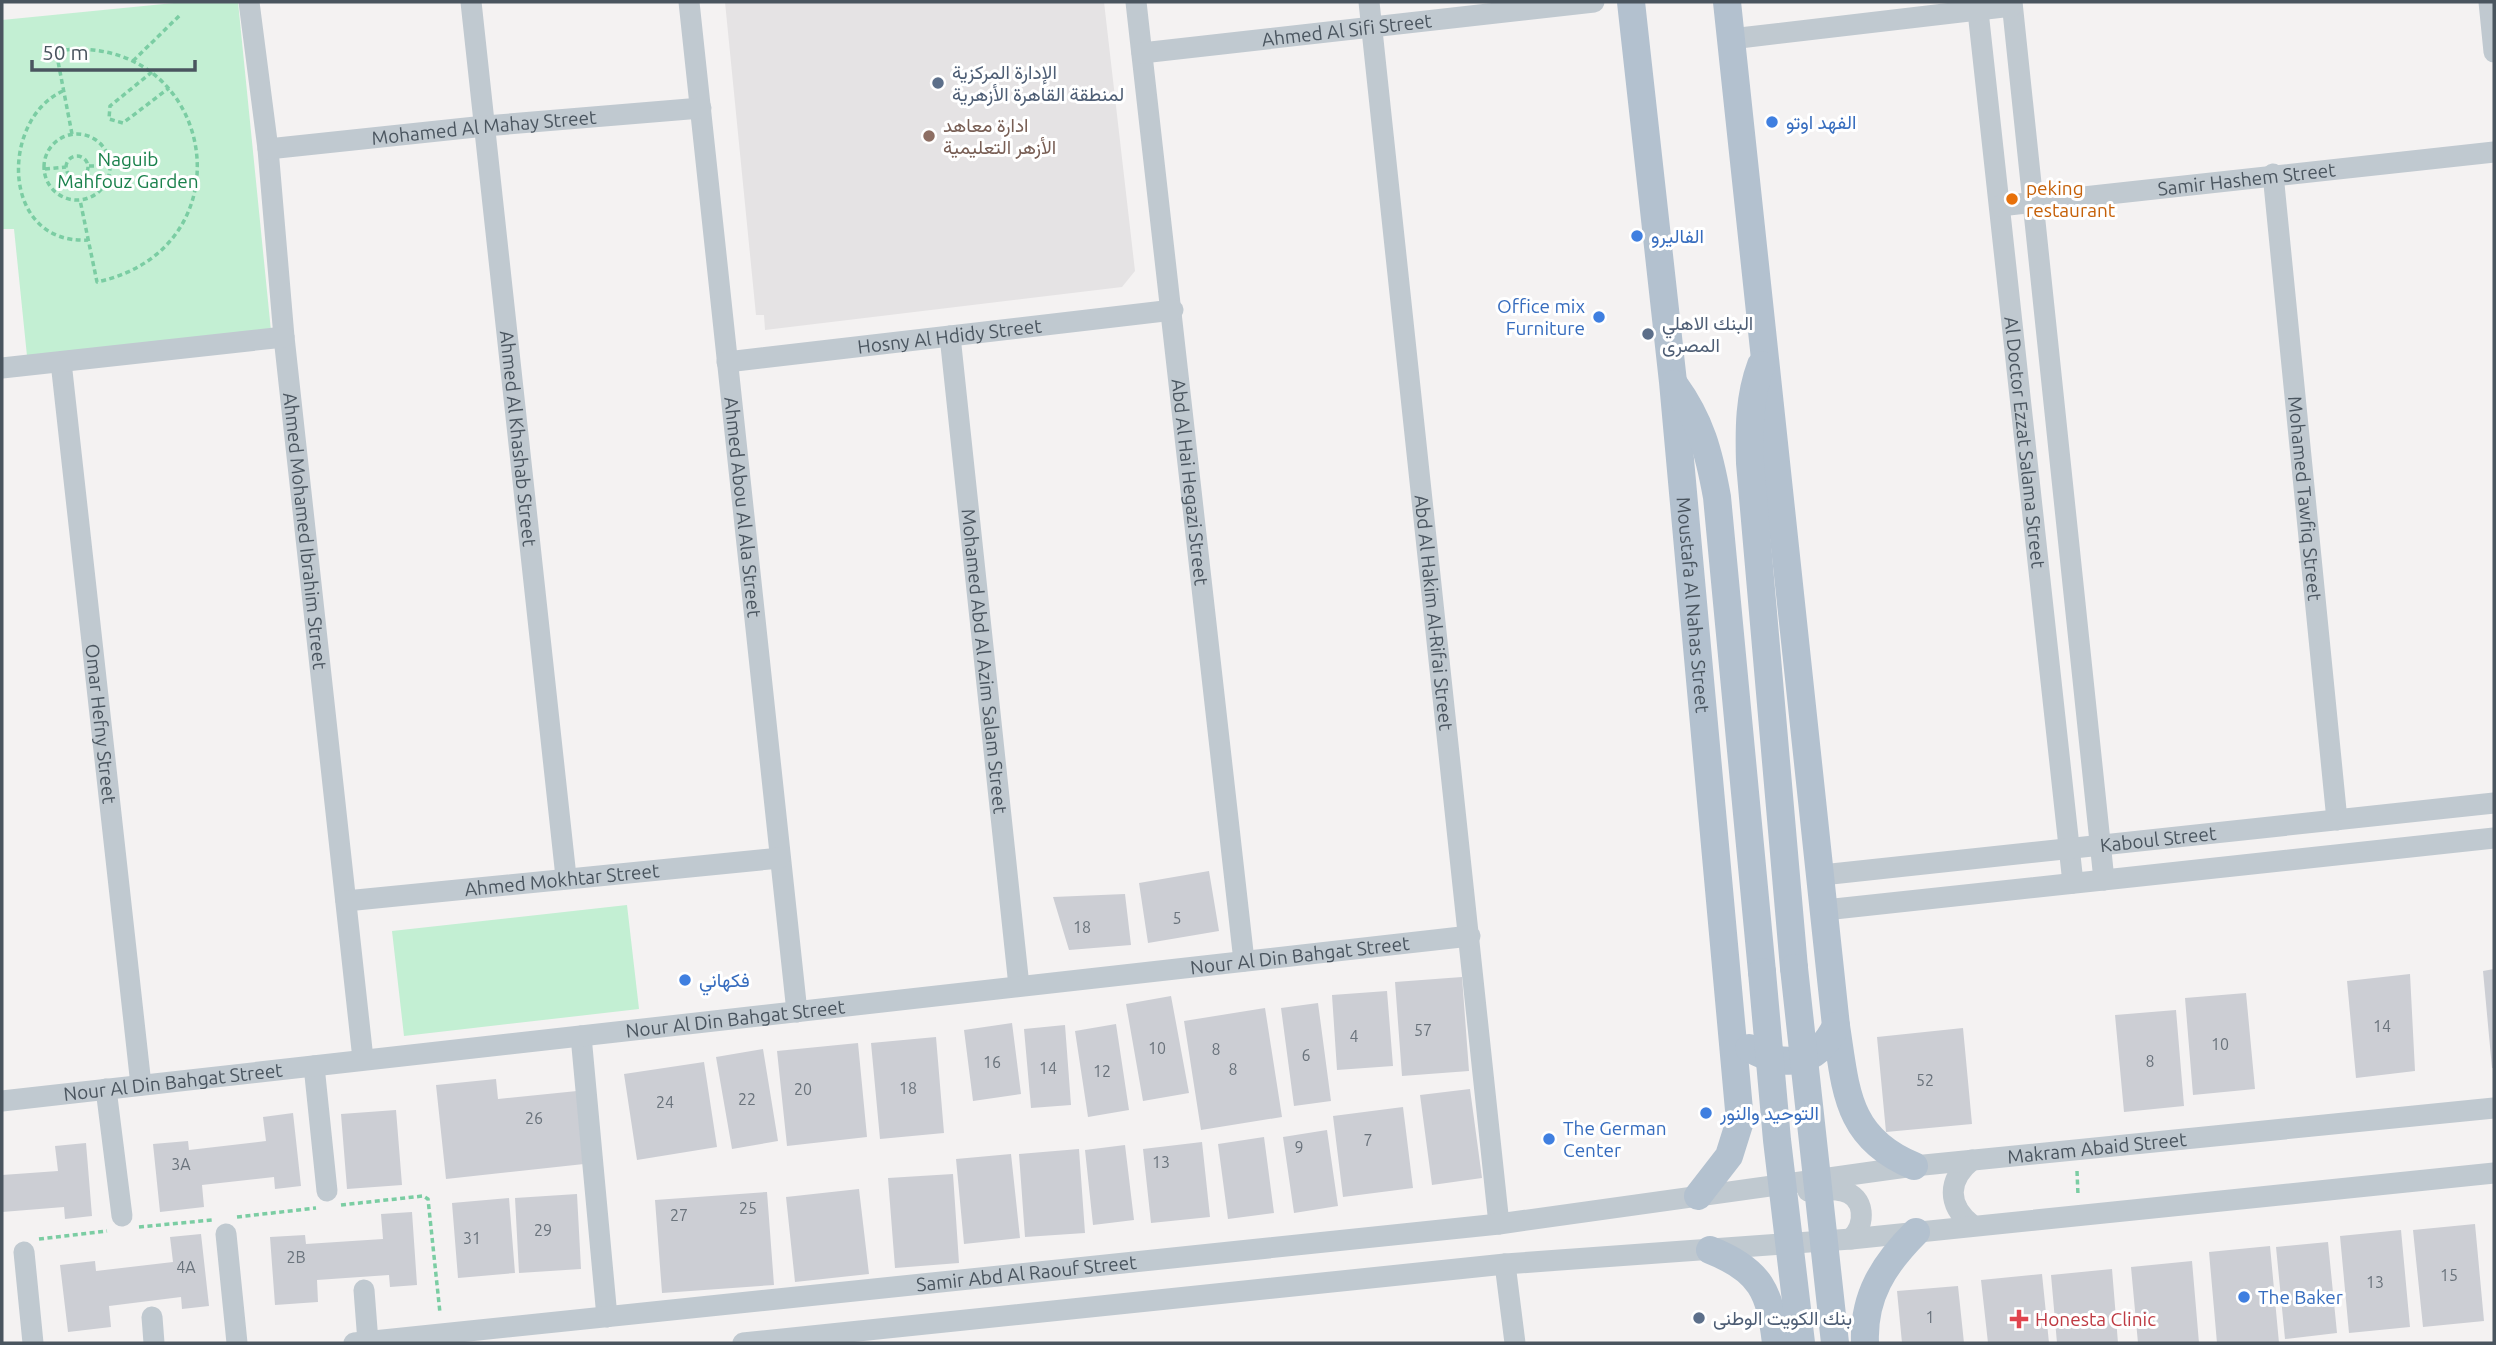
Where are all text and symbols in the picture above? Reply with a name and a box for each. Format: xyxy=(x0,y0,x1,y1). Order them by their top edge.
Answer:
street label: Ahmed Al Sifi Street xyxy=(1260,9,1434,50)
scale bar xyxy=(32,28,194,72)
text: 50 m xyxy=(42,40,89,64)
place label: الإدارة المركزية لمنطقة القاهرة الأزهرية xyxy=(952,61,1124,106)
marker: الإدارة المركزية لمنطقة القاهرة الأزهرية xyxy=(930,75,946,91)
street label: Mohamed Al Mahay Street xyxy=(370,106,598,149)
place label: الفهد اوتو xyxy=(1786,111,1856,134)
place label: ادارة معاهد الأزهر التعليمية xyxy=(943,114,1056,159)
marker: الفهد اوتو xyxy=(1764,114,1780,130)
marker: ادارة معاهد الأزهر التعليمية xyxy=(921,128,937,144)
park label: Naguib Mahfouz Garden xyxy=(57,148,199,192)
street label: Samir Hashem Street xyxy=(2156,158,2337,200)
place label: peking restaurant xyxy=(2026,177,2116,221)
marker: peking restaurant xyxy=(2004,191,2020,207)
place label: الفاليرو xyxy=(1651,225,1704,248)
marker: الفاليرو xyxy=(1629,228,1645,244)
place label: Office mix Furniture xyxy=(1497,295,1585,339)
marker: Office mix Furniture xyxy=(1591,309,1607,325)
place label: البنك الاهلي المصرى xyxy=(1662,312,1753,357)
street label: Hosny Al Hdidy Street xyxy=(856,314,1043,358)
street label: Al Doctor Ezzat Salama Street xyxy=(2000,315,2050,570)
marker: البنك الاهلي المصرى xyxy=(1640,326,1656,342)
street label: Ahmed Al Khashab Street xyxy=(496,329,541,548)
street label: Abd Al Hai Hegazi Street xyxy=(1167,377,1213,587)
street label: Ahmed Mohamed Ibrahim Street xyxy=(279,391,331,671)
street label: Mohamed Tawfiq Street xyxy=(2284,395,2326,602)
street label: Ahmed Abou Al Ala Street xyxy=(720,396,766,619)
street label: Abd Al Hakim Al-Rifai Street xyxy=(1410,493,1457,732)
street label: Moustafa Al Nahas Street xyxy=(1672,496,1714,714)
street label: Mohamed Abd Al Azim Salam Street xyxy=(957,508,1012,815)
street label: Omar Hefny Street xyxy=(81,643,121,805)
street label: Kaboul Street xyxy=(2099,822,2218,856)
street label: Ahmed Mokhtar Street xyxy=(464,859,661,900)
house number: 5 xyxy=(1172,909,1182,927)
house number: 18 xyxy=(1073,918,1091,936)
street label: Nour Al Din Bahgat Street xyxy=(1189,932,1411,978)
place label: فكهاني xyxy=(699,969,750,996)
marker: فكهاني xyxy=(677,972,693,988)
street label: Nour Al Din Bahgat Street xyxy=(625,995,847,1042)
house number: 14 xyxy=(2373,1017,2391,1035)
house number: 57 xyxy=(1414,1021,1432,1039)
house number: 4 xyxy=(1349,1027,1359,1045)
house number: 10 xyxy=(2211,1035,2229,1053)
house number: 10 xyxy=(1148,1039,1166,1057)
house number: 8 xyxy=(1211,1040,1221,1058)
house number: 6 xyxy=(1301,1046,1311,1064)
house number: 8 xyxy=(2145,1052,2155,1070)
house number: 16 xyxy=(983,1053,1001,1071)
street label: Nour Al Din Bahgat Street xyxy=(62,1058,284,1105)
house number: 14 xyxy=(1039,1059,1057,1077)
house number: 8 xyxy=(1228,1060,1238,1078)
house number: 12 xyxy=(1093,1062,1111,1080)
house number: 52 xyxy=(1916,1071,1934,1089)
house number: 18 xyxy=(899,1079,917,1097)
house number: 20 xyxy=(794,1080,812,1098)
house number: 22 xyxy=(738,1090,756,1108)
house number: 24 xyxy=(656,1093,674,1111)
place label: التوحيد والنور xyxy=(1719,1102,1819,1125)
marker: التوحيد والنور xyxy=(1698,1105,1714,1121)
house number: 26 xyxy=(525,1109,543,1127)
place label: The German Center xyxy=(1563,1117,1667,1161)
street label: Makram Abaid Street xyxy=(2006,1128,2188,1168)
house number: 7 xyxy=(1363,1131,1373,1149)
marker: The German Center xyxy=(1541,1131,1557,1147)
house number: 9 xyxy=(1294,1138,1304,1156)
house number: 13 xyxy=(1152,1153,1170,1171)
house number: 3A xyxy=(171,1155,191,1173)
house number: 25 xyxy=(739,1199,757,1217)
house number: 27 xyxy=(670,1206,688,1224)
house number: 29 xyxy=(534,1221,552,1239)
house number: 31 xyxy=(463,1229,481,1247)
house number: 2B xyxy=(286,1248,306,1266)
street label: Samir Abd Al Raouf Street xyxy=(915,1251,1138,1295)
house number: 4A xyxy=(176,1258,196,1276)
house number: 15 xyxy=(2440,1266,2458,1284)
house number: 13 xyxy=(2366,1273,2384,1291)
place label: The Baker xyxy=(2258,1286,2343,1308)
marker: The Baker xyxy=(2236,1289,2252,1305)
place label: بنك الكويت الوطنى xyxy=(1713,1307,1852,1330)
house number: 1 xyxy=(1925,1308,1935,1326)
place label: Honesta Clinic xyxy=(2035,1308,2156,1330)
marker: Honesta Clinic xyxy=(2009,1309,2029,1329)
marker: بنك الكويت الوطنى xyxy=(1691,1310,1707,1326)

